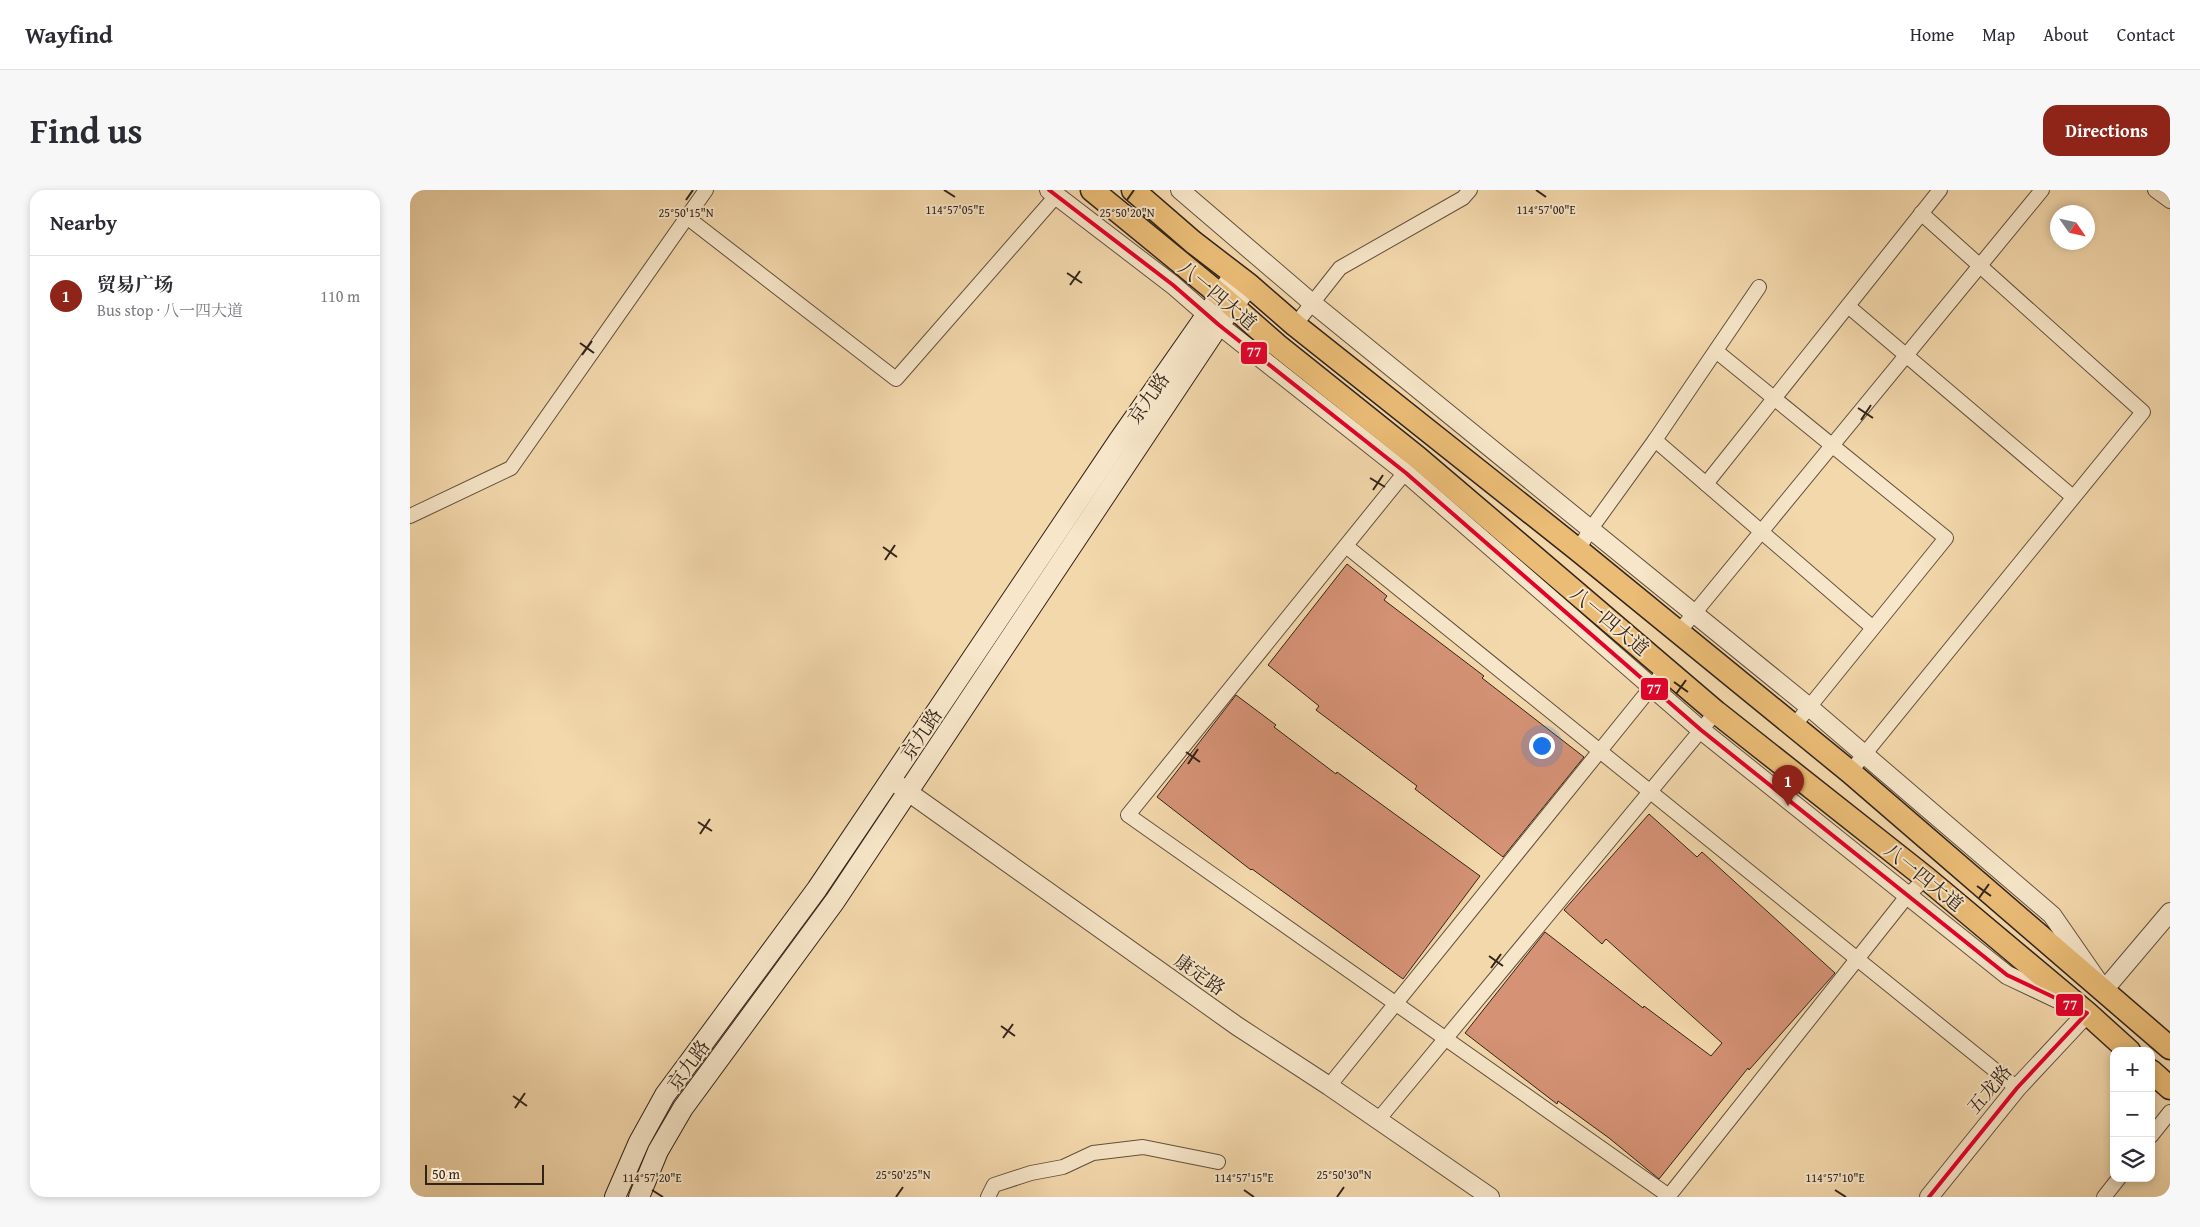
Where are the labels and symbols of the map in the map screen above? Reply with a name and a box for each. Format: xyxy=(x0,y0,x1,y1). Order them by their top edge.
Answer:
text: 114°57'05"E xyxy=(925,201,985,218)
text: 114°57'00"E xyxy=(1516,201,1576,218)
text: 25°50'15"N xyxy=(658,204,714,221)
text: 25°50'20"N xyxy=(1099,204,1155,221)
north arrow xyxy=(2050,205,2095,250)
street label: 八一四大道 xyxy=(1173,254,1263,336)
line badge: 77 xyxy=(1240,341,1268,365)
text: 77 xyxy=(1247,342,1261,362)
street label: 京九路 xyxy=(1120,367,1176,429)
street label: 八一四大道 xyxy=(1565,580,1655,662)
line badge: 77 xyxy=(1640,677,1669,701)
text: 77 xyxy=(1647,679,1661,699)
street label: 京九路 xyxy=(893,703,949,765)
your location xyxy=(1529,733,1555,759)
pin: 1 xyxy=(1772,765,1804,806)
street label: 八一四大道 xyxy=(1878,836,1970,918)
street label: 康定路 xyxy=(1169,946,1231,1002)
line badge: 77 xyxy=(2055,993,2084,1017)
text: 77 xyxy=(2063,995,2077,1015)
street label: 京九路 xyxy=(660,1034,716,1096)
street label: 五龙路 xyxy=(1960,1058,2018,1120)
scale bar xyxy=(425,1162,544,1185)
text: 25°50'25"N xyxy=(875,1166,931,1183)
text: 25°50'30"N xyxy=(1316,1166,1372,1183)
text: 114°57'20"E xyxy=(622,1169,682,1186)
text: 114°57'15"E xyxy=(1214,1169,1274,1186)
text: 114°57'10"E xyxy=(1805,1169,1865,1186)

